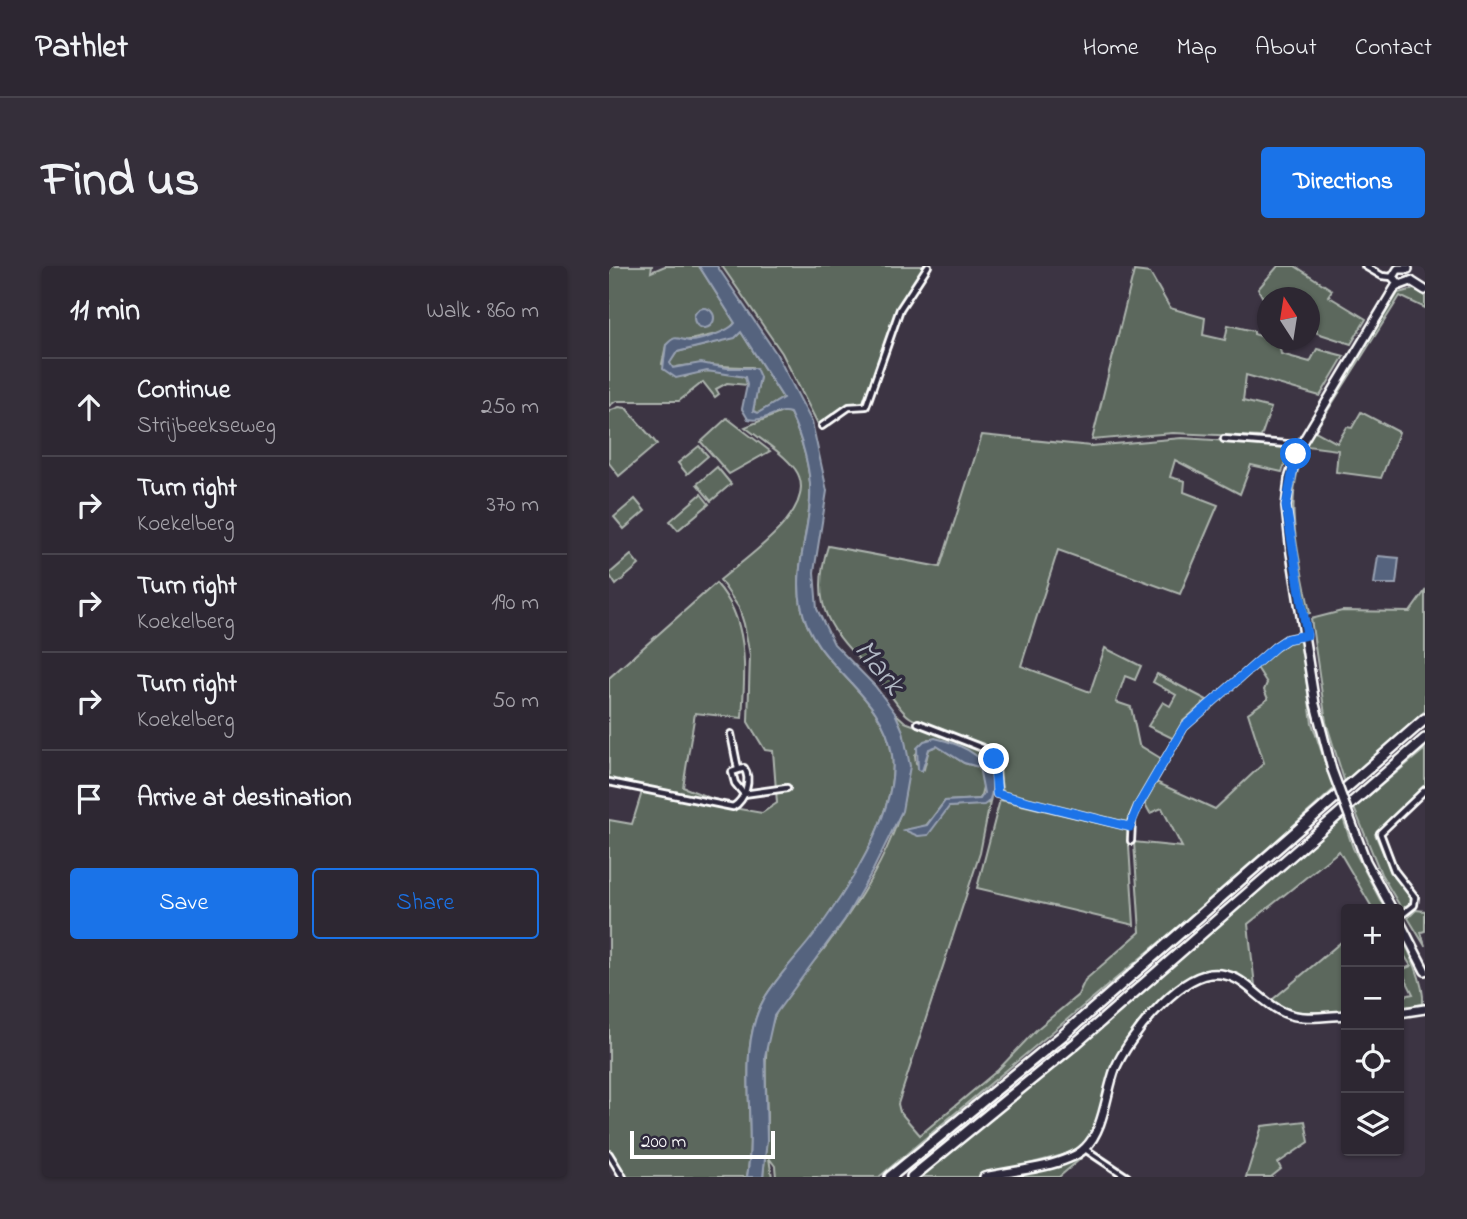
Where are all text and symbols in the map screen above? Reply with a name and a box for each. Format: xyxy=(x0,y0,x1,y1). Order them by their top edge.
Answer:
text: Pathlet xyxy=(35,24,128,72)
text: Home xyxy=(1083,31,1139,66)
text: Map xyxy=(1177,31,1217,66)
text: About xyxy=(1255,31,1317,66)
text: Contact xyxy=(1355,31,1432,66)
text: Find us xyxy=(42,146,199,218)
button: Directions xyxy=(1261,147,1425,218)
north arrow xyxy=(1257,287,1320,350)
text: 11 min xyxy=(70,290,140,334)
text: Walk · 860 m xyxy=(426,295,539,328)
text: Continue xyxy=(137,372,230,410)
icon: ahead xyxy=(70,388,108,426)
text: 250 m xyxy=(481,391,539,424)
text: Strijbeekseweg xyxy=(137,410,276,443)
route start xyxy=(1280,438,1311,469)
text: Turn right xyxy=(137,470,237,508)
icon: right xyxy=(70,486,108,524)
text: 370 m xyxy=(486,489,539,522)
text: Koekelberg xyxy=(137,508,235,541)
text: Turn right xyxy=(137,568,237,606)
icon: right xyxy=(70,584,108,622)
text: 190 m xyxy=(491,587,539,620)
text: Koekelberg xyxy=(137,606,235,639)
water label: Mark xyxy=(841,630,917,708)
text: Turn right xyxy=(137,666,237,704)
icon: right xyxy=(70,682,108,720)
text: 50 m xyxy=(492,685,539,718)
text: Koekelberg xyxy=(137,704,235,737)
route end xyxy=(978,743,1009,774)
icon: arrive xyxy=(70,780,108,818)
text: Arrive at destination xyxy=(137,780,352,818)
button: Save xyxy=(70,868,298,939)
button: Share xyxy=(312,868,539,939)
map controls xyxy=(1341,904,1404,1156)
button: + xyxy=(1341,904,1404,967)
button: − xyxy=(1341,967,1404,1030)
button: locate xyxy=(1341,1030,1404,1093)
button: layers xyxy=(1341,1093,1404,1156)
scale bar xyxy=(630,1128,775,1160)
text: 200 m xyxy=(641,1129,686,1156)

